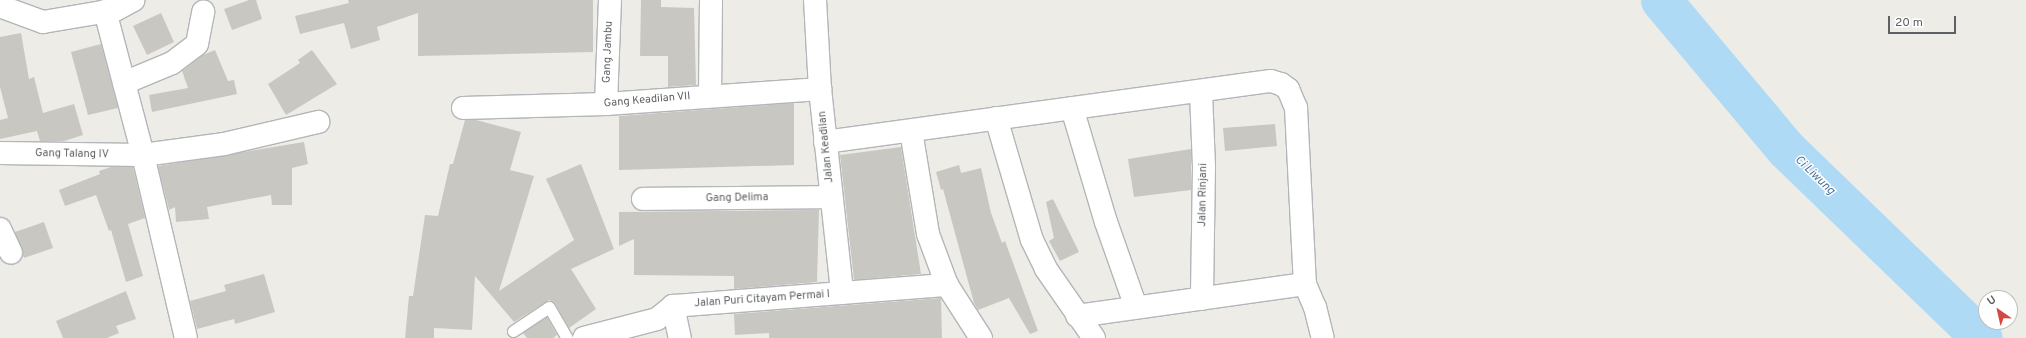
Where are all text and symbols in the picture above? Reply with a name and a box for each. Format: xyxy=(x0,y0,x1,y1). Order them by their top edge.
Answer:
scale bar xyxy=(1890,8,1958,34)
text: 20 m xyxy=(1895,15,1923,31)
street label: Gang Jambu xyxy=(600,21,616,83)
street label: Gang Keadilan VII xyxy=(603,90,691,110)
street label: Jalan Keadilan xyxy=(816,110,836,184)
street label: Gang Talang IV xyxy=(35,147,109,161)
water label: Ci Liwung xyxy=(1791,153,1837,199)
street label: Jalan Rinjani xyxy=(1196,163,1210,227)
street label: Gang Delima xyxy=(706,191,768,205)
street label: Jalan Puri Citayam Permai I xyxy=(694,288,830,310)
north arrow xyxy=(1978,290,2018,330)
text: U xyxy=(1985,293,1999,309)

